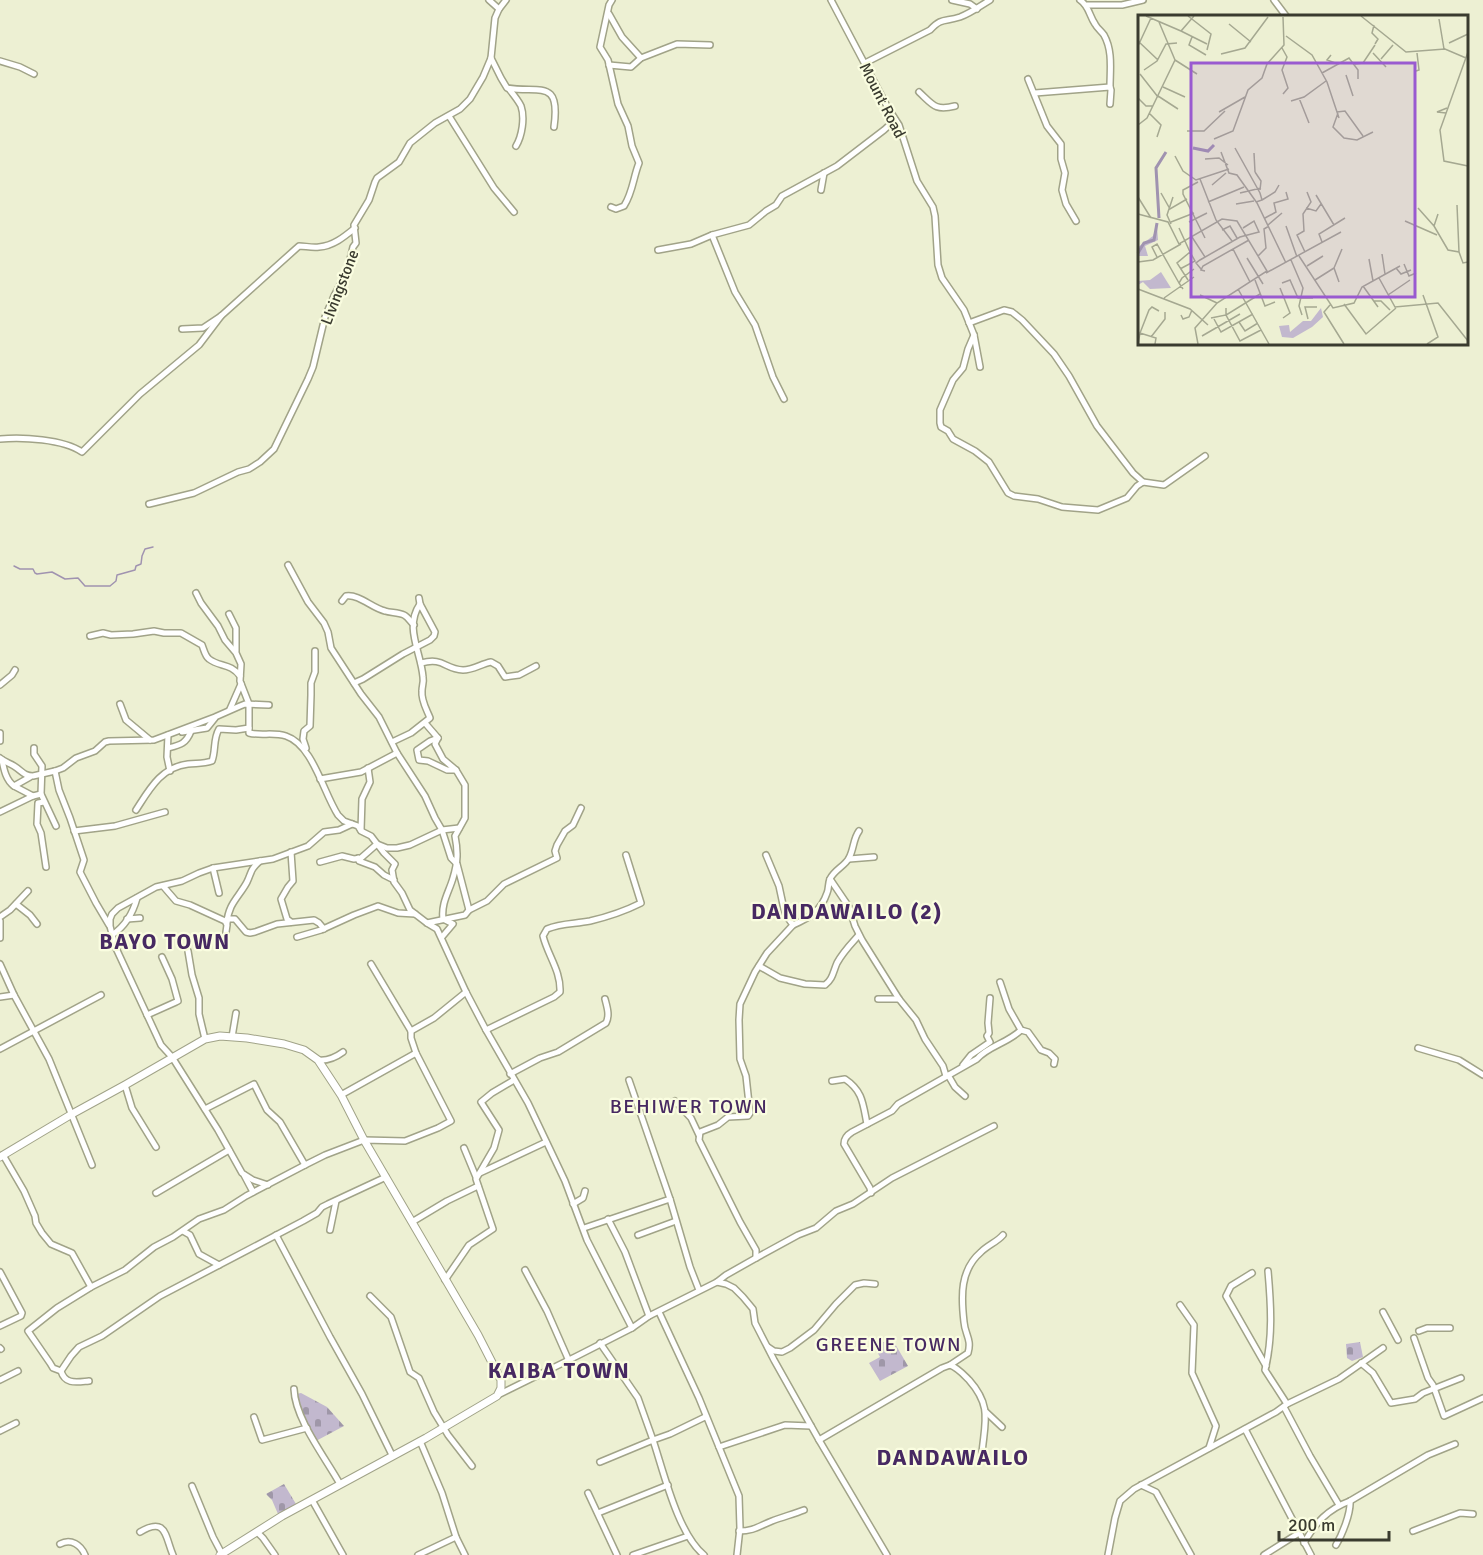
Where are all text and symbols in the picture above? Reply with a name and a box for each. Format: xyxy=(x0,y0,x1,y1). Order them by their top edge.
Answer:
inset map xyxy=(1138,15,1468,345)
street label: Mount Road xyxy=(855,59,910,142)
street label: LIvingstone xyxy=(316,247,363,328)
district label: DANDAWAILO (2) xyxy=(751,898,943,925)
district label: BAYO TOWN xyxy=(99,928,231,955)
district label: BEHIWER TOWN xyxy=(610,1094,768,1119)
district label: GREENE TOWN xyxy=(816,1332,962,1357)
district label: KAIBA TOWN xyxy=(488,1357,630,1384)
district label: DANDAWAILO xyxy=(877,1444,1030,1471)
scale bar xyxy=(1279,1504,1388,1542)
text: 200 m xyxy=(1288,1514,1335,1536)

